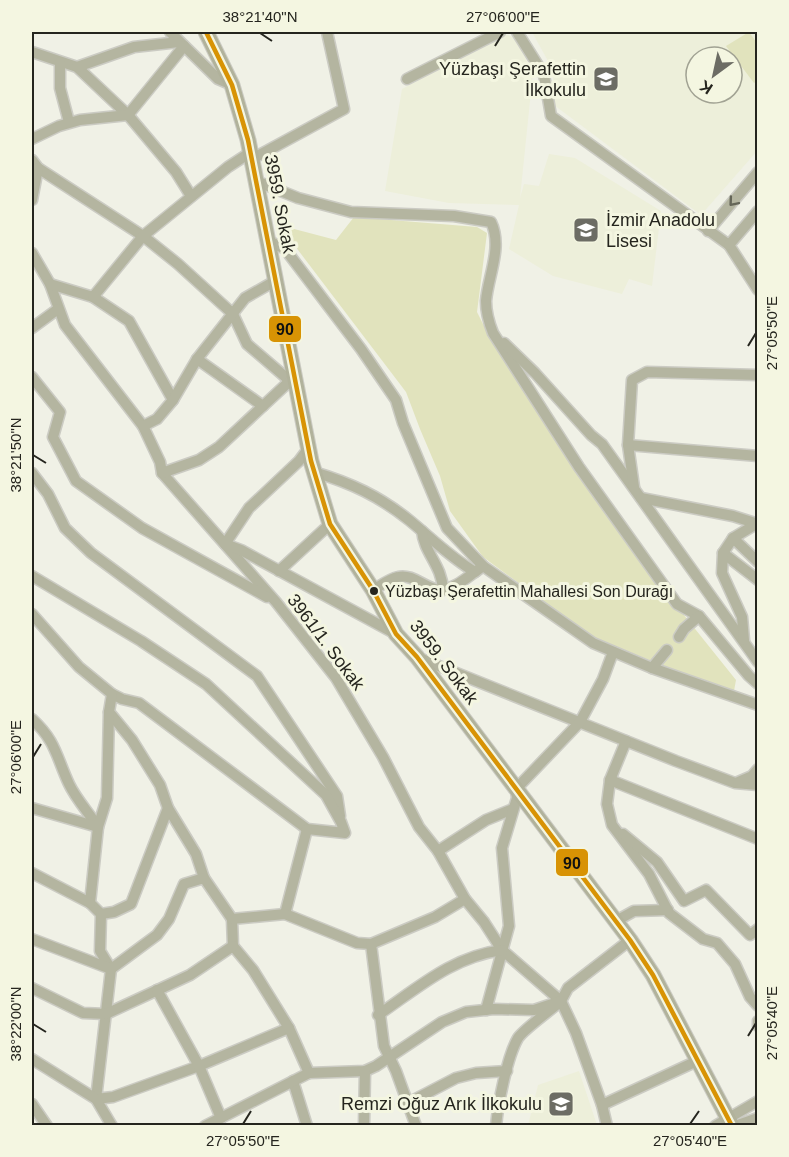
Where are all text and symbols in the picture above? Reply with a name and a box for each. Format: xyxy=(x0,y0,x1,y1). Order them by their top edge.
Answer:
text: 38°21'40"N xyxy=(222,8,298,25)
text: 27°06'00"E xyxy=(466,8,540,25)
north arrow xyxy=(684,45,744,105)
place label: Yüzbaşı Şerafettin İlkokulu xyxy=(439,59,586,100)
school or university icon: Yüzbaşı Şerafettin İlkokulu xyxy=(591,64,621,94)
text: K xyxy=(696,77,716,97)
street label: 3959. Sokak xyxy=(261,153,300,256)
one-way arrow xyxy=(729,195,740,206)
place label: İzmir Anadolu Lisesi xyxy=(606,210,715,251)
school or university icon: İzmir Anadolu Lisesi xyxy=(571,215,601,245)
text: 27°05'50"E xyxy=(763,296,780,370)
line badge: 90 xyxy=(268,315,302,343)
text: 90 xyxy=(276,321,294,338)
text: 38°21'50"N xyxy=(7,417,24,493)
place label: Yüzbaşı Şerafettin Mahallesi Son Durağı xyxy=(385,583,673,600)
marker: Yüzbaşı Şerafettin Mahallesi Son Durağı xyxy=(368,585,380,597)
street label: 3961/1. Sokak xyxy=(283,590,369,695)
street label: 3959. Sokak xyxy=(406,616,483,709)
text: 27°06'00"E xyxy=(7,720,24,794)
line badge: 90 xyxy=(555,848,589,877)
text: 90 xyxy=(563,855,581,872)
text: 38°22'00"N xyxy=(7,986,24,1062)
text: 27°05'40"E xyxy=(763,986,780,1060)
school or university icon: Remzi Oğuz Arık İlkokulu xyxy=(546,1089,576,1119)
place label: Remzi Oğuz Arık İlkokulu xyxy=(341,1094,542,1114)
text: 27°05'50"E xyxy=(206,1132,280,1149)
text: 27°05'40"E xyxy=(653,1132,727,1149)

